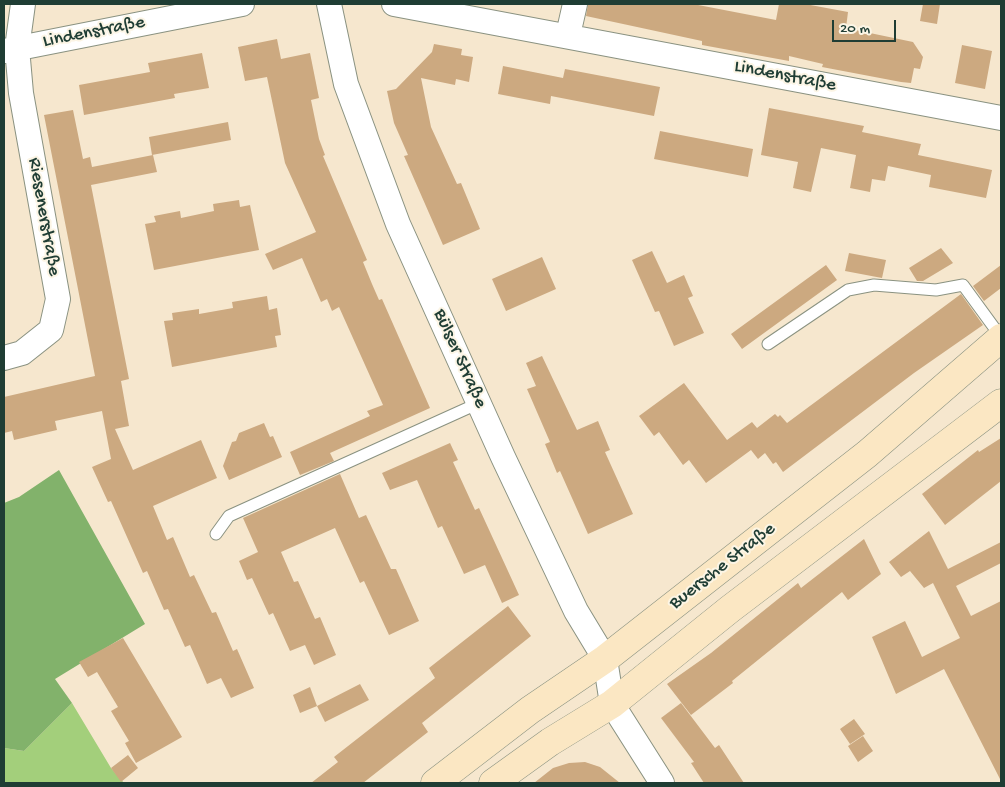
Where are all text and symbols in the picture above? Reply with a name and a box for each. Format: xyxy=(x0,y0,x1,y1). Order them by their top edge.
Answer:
scale bar xyxy=(835,10,899,42)
street label: Lindenstraße xyxy=(41,12,147,54)
text: 20 m xyxy=(840,20,870,38)
street label: Lindenstraße xyxy=(732,56,838,98)
street label: Riesenerstraße xyxy=(21,156,65,278)
street label: Bülser Straße xyxy=(427,306,491,412)
street label: Buersche Straße xyxy=(665,519,781,615)

